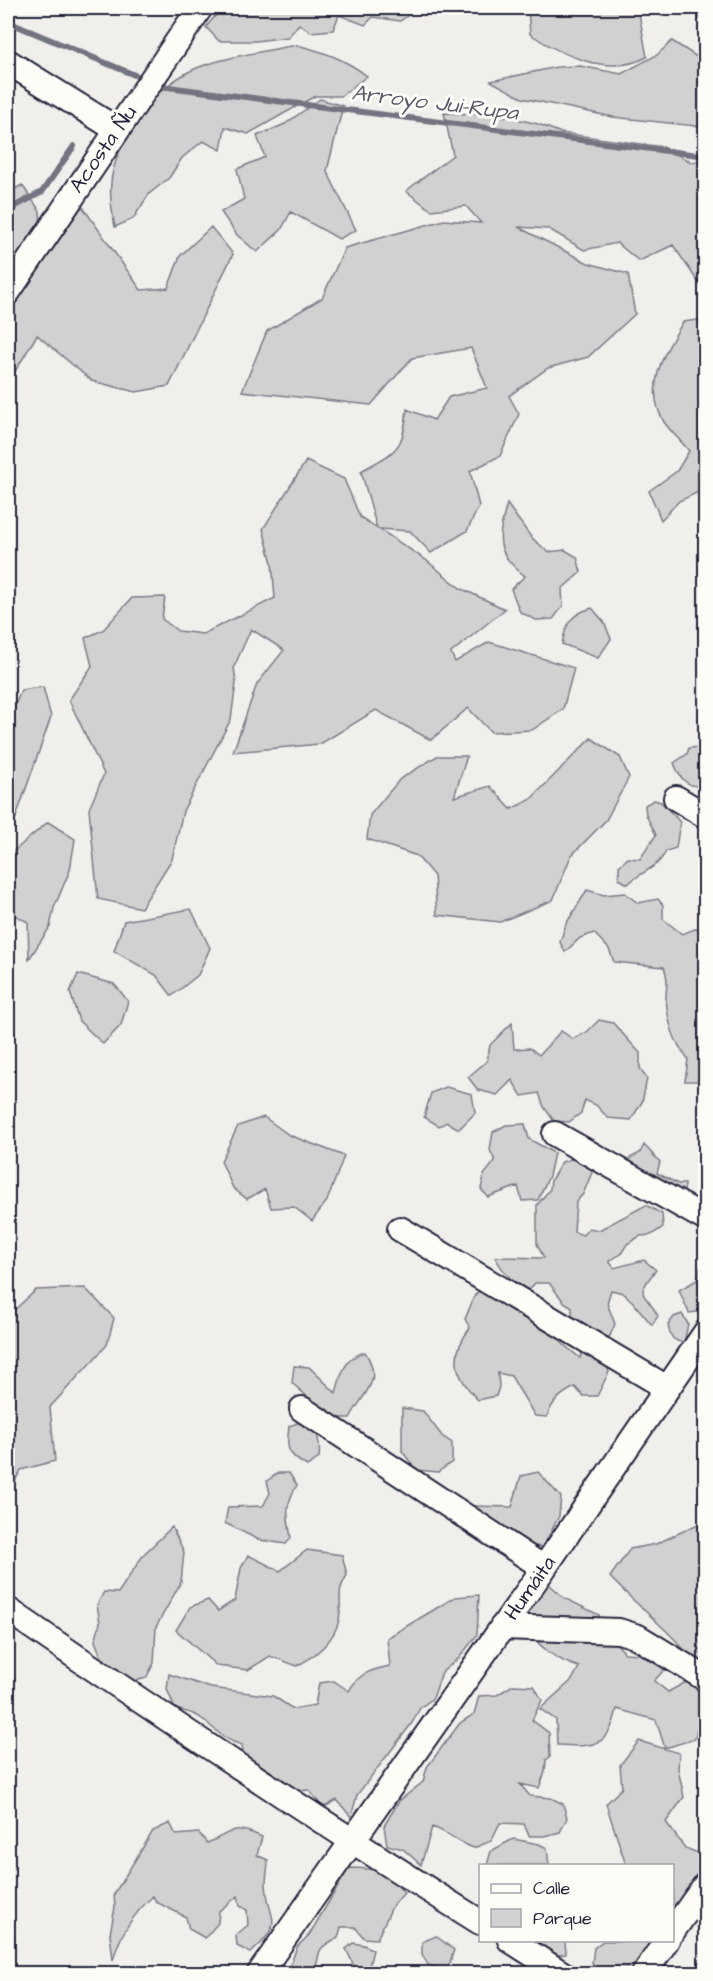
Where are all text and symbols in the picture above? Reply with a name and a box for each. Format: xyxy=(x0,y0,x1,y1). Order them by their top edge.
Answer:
water label: Arroyo Jui-Rupa xyxy=(350,77,522,130)
street label: Acosta Ñu xyxy=(62,99,144,198)
street label: Humáita xyxy=(497,1550,563,1626)
legend xyxy=(479,1864,674,1942)
text: Calle xyxy=(533,1876,571,1901)
text: Parque xyxy=(533,1906,592,1931)

